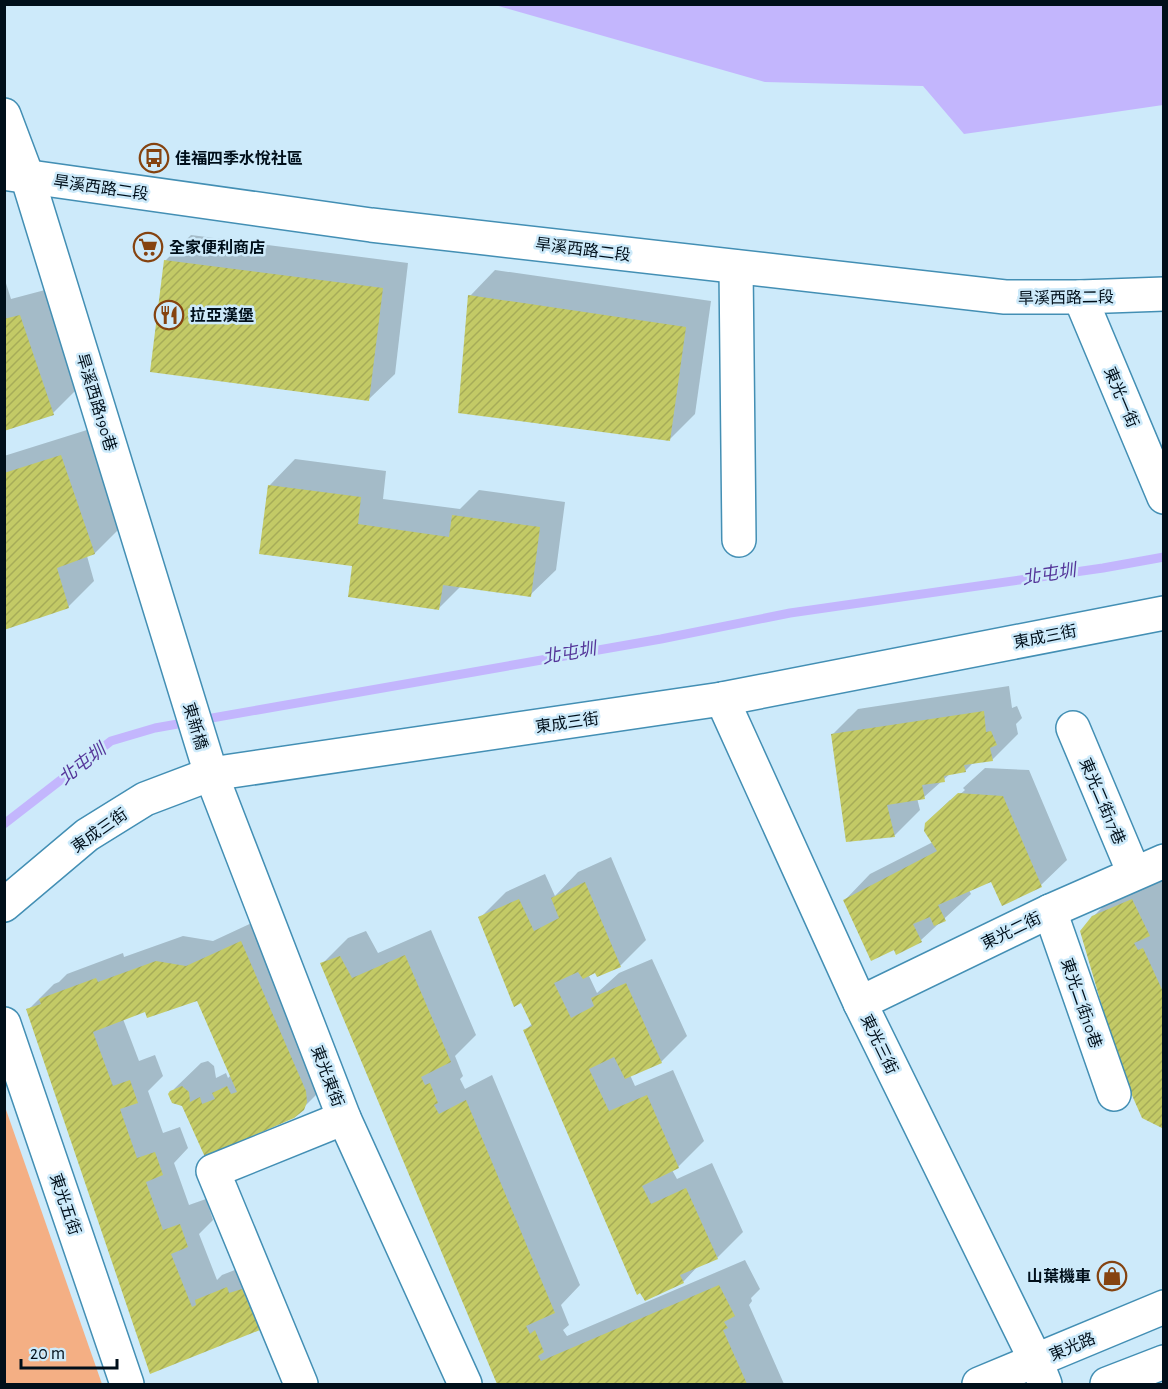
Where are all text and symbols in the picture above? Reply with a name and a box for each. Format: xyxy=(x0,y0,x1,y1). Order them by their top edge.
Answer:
bus stop icon: 佳福四季水悅社區 xyxy=(138,142,170,174)
place label: 佳福四季水悅社區 xyxy=(175,149,303,167)
street label: 旱溪西路二段 xyxy=(52,172,150,203)
supermarket icon: 全家便利商店 xyxy=(132,231,164,263)
street label: 旱溪西路二段 xyxy=(534,235,632,264)
place label: 全家便利商店 xyxy=(169,239,265,256)
street label: 旱溪西路二段 xyxy=(1018,288,1114,307)
restaurant icon: 拉亞漢堡 xyxy=(153,299,185,331)
place label: 拉亞漢堡 xyxy=(190,306,254,324)
street label: 旱溪西路190巷 xyxy=(74,351,119,453)
street label: 東光一街 xyxy=(1101,364,1142,430)
water label: 北屯圳 xyxy=(1021,559,1080,588)
street label: 東成三街 xyxy=(1012,622,1078,651)
water label: 北屯圳 xyxy=(541,638,600,668)
street label: 東新橋 xyxy=(180,701,211,752)
street label: 東成三街 xyxy=(534,710,600,735)
water label: 北屯圳 xyxy=(55,738,112,789)
street label: 東光二街17巷 xyxy=(1077,755,1128,847)
street label: 東成三街 xyxy=(68,805,130,856)
street label: 東光二街 xyxy=(979,909,1044,952)
street label: 東光二街10巷 xyxy=(1058,956,1105,1050)
street label: 東光三街 xyxy=(858,1012,901,1077)
street label: 東光東街 xyxy=(308,1043,347,1109)
street label: 東光五街 xyxy=(47,1171,84,1237)
shop icon: 山葉機車 xyxy=(1096,1260,1128,1292)
place label: 山葉機車 xyxy=(1027,1268,1091,1285)
street label: 東光路 xyxy=(1047,1329,1098,1364)
scale bar xyxy=(21,1332,117,1370)
text: 20 m xyxy=(30,1345,65,1363)

